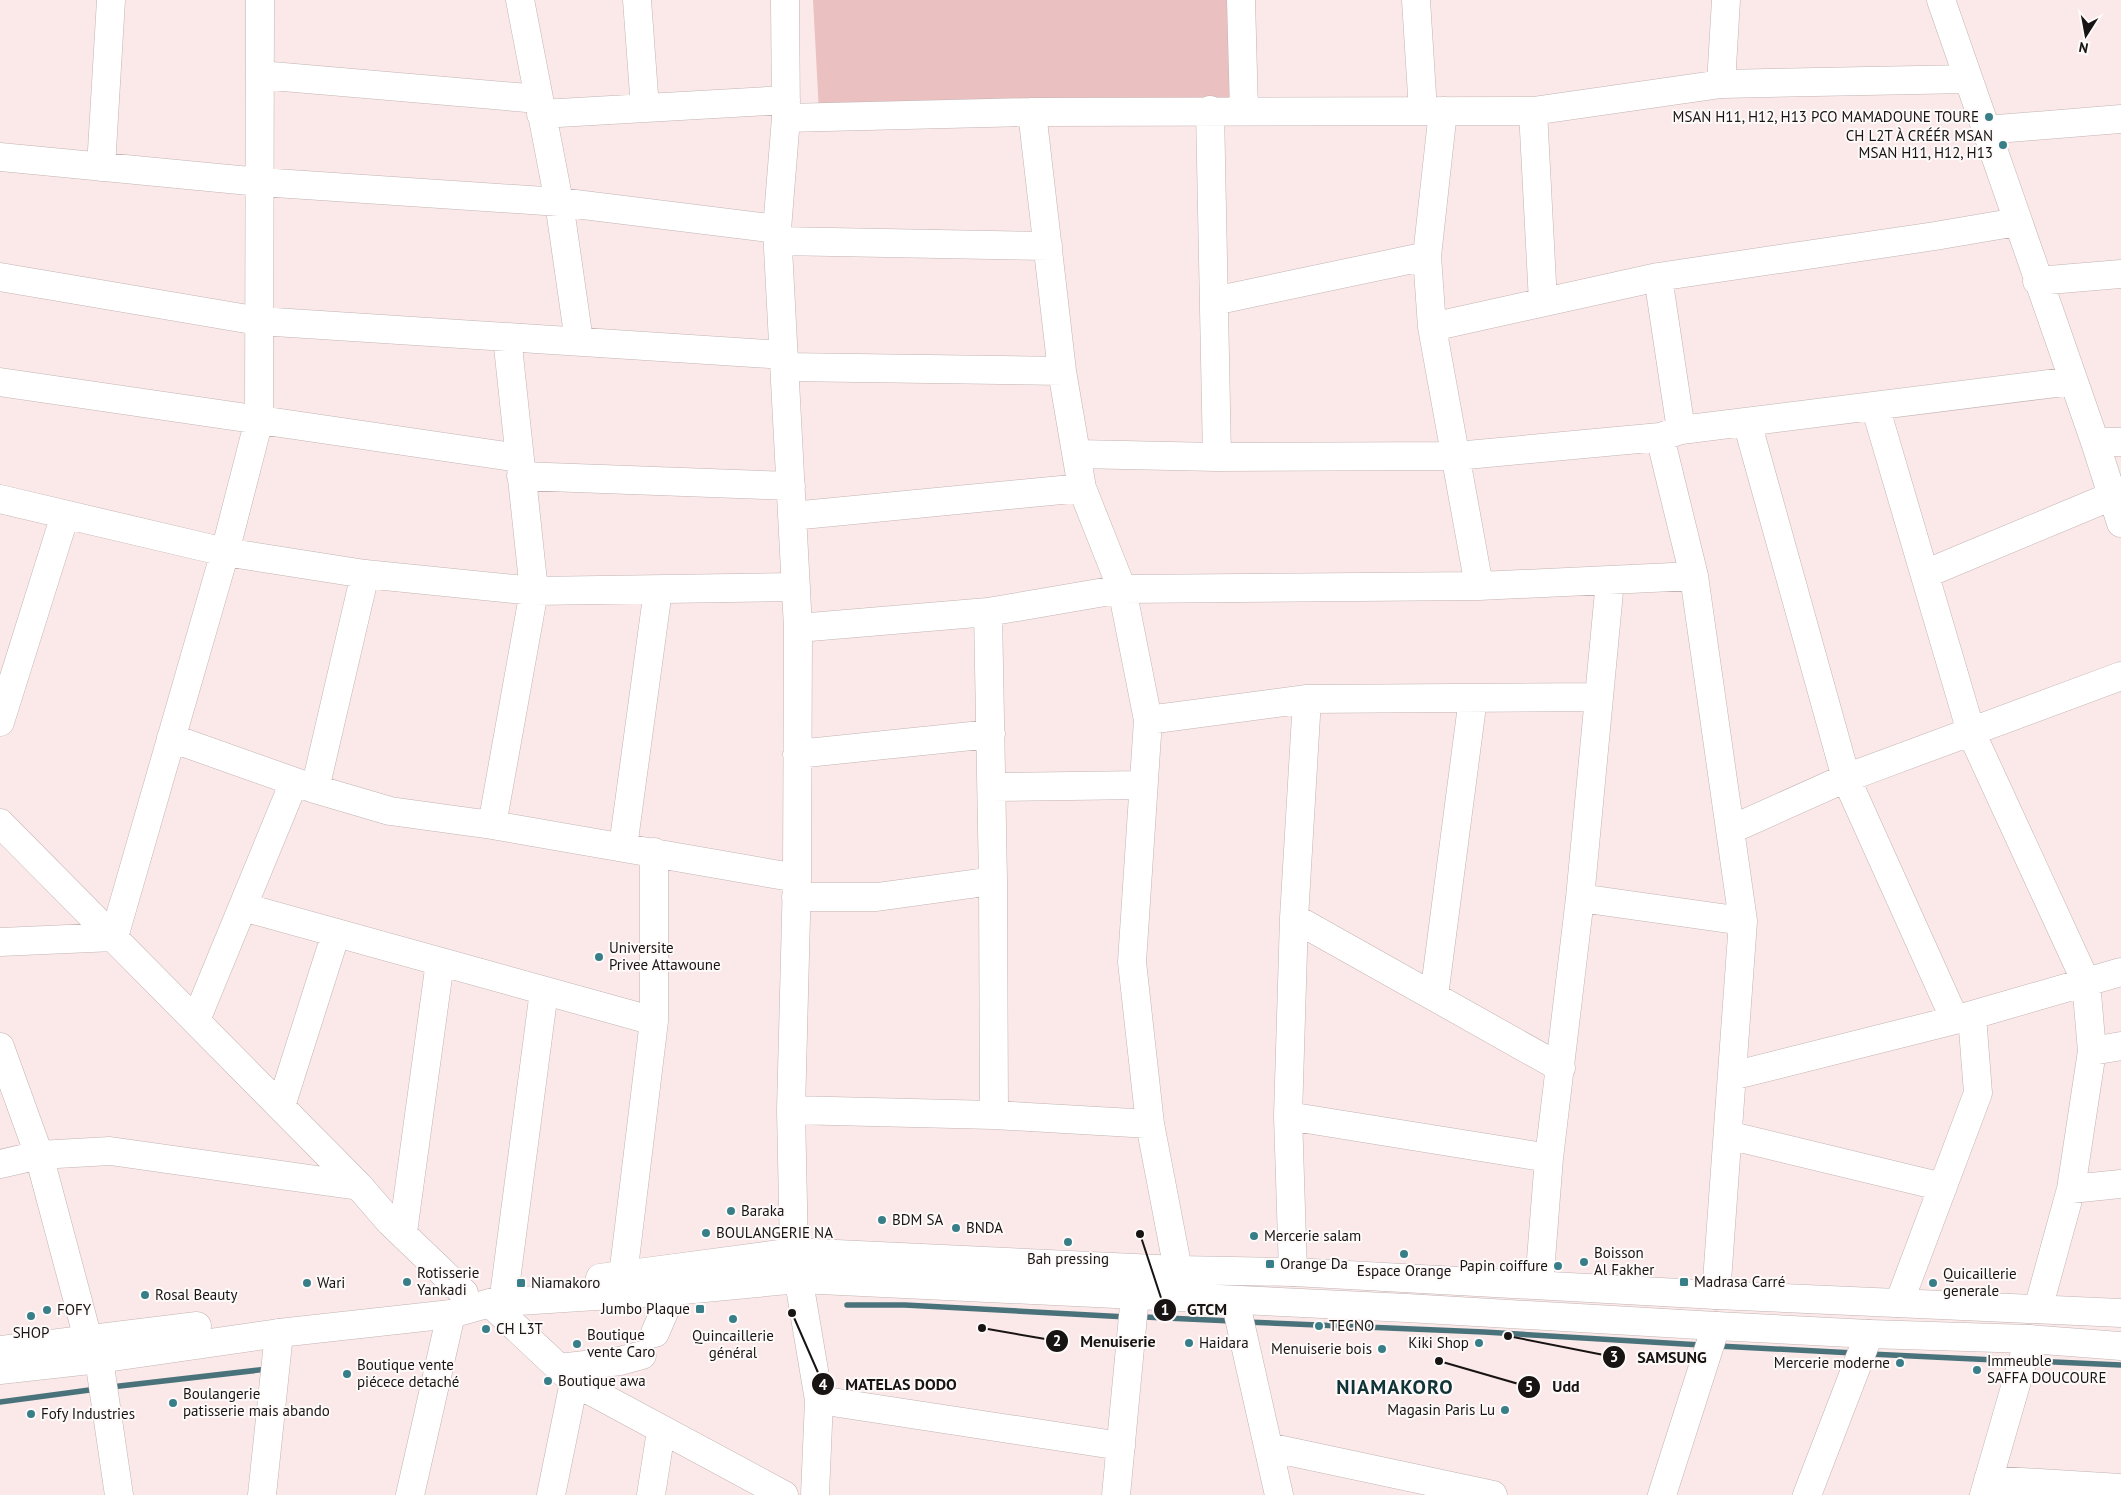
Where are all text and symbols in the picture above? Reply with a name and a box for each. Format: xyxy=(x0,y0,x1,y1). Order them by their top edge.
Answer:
north arrow xyxy=(2061,10,2111,60)
text: N xyxy=(2077,38,2090,57)
place label: MSAN H11, H12, H13 PCO MAMADOUNE TOURE xyxy=(1673,107,1979,126)
marker: MSAN H11, H12, H13 PCO MAMADOUNE TOURE xyxy=(1983,111,1995,123)
place label: CH L2T À CRÉÉR MSAN MSAN H11, H12, H13 xyxy=(1846,126,1993,162)
marker: CH L2T À CRÉÉR MSAN MSAN H11, H12, H13 xyxy=(1997,139,2009,151)
place label: Universite Privee Attawoune xyxy=(609,938,721,974)
marker: Universite Privee Attawoune xyxy=(593,951,605,963)
place label: Baraka xyxy=(741,1201,784,1220)
marker: Baraka xyxy=(725,1205,737,1217)
place label: BDM SA xyxy=(892,1210,943,1229)
marker: BDM SA xyxy=(876,1214,888,1226)
place label: BNDA xyxy=(966,1218,1003,1237)
marker: BNDA xyxy=(950,1222,962,1234)
place label: BOULANGERIE NA xyxy=(716,1223,833,1242)
place label: Mercerie salam xyxy=(1264,1226,1361,1245)
marker: BOULANGERIE NA xyxy=(700,1227,712,1239)
marker: Mercerie salam xyxy=(1248,1230,1260,1242)
marker: Bah pressing xyxy=(1062,1236,1074,1248)
place label: Boisson Al Fakher xyxy=(1594,1243,1654,1279)
marker: Espace Orange xyxy=(1398,1248,1410,1260)
place label: Bah pressing xyxy=(1027,1249,1109,1268)
place label: Orange Da xyxy=(1280,1254,1348,1273)
place label: Papin coiffure xyxy=(1459,1256,1548,1275)
marker: Boisson Al Fakher xyxy=(1578,1256,1590,1268)
marker: Orange Da xyxy=(1264,1258,1276,1270)
marker: Papin coiffure xyxy=(1552,1260,1564,1272)
place label: Espace Orange xyxy=(1357,1261,1451,1280)
place label: Rotisserie Yankadi xyxy=(417,1263,479,1299)
place label: Quicaillerie generale xyxy=(1943,1264,2017,1300)
place label: Madrasa Carré xyxy=(1694,1272,1785,1291)
place label: Wari xyxy=(317,1273,345,1292)
place label: Niamakoro xyxy=(531,1273,600,1292)
marker: Rotisserie Yankadi xyxy=(401,1276,413,1288)
marker: Madrasa Carré xyxy=(1678,1276,1690,1288)
marker: Wari xyxy=(301,1277,313,1289)
marker: Niamakoro xyxy=(515,1277,527,1289)
marker: Quicaillerie generale xyxy=(1927,1277,1939,1289)
place label: Rosal Beauty xyxy=(155,1285,237,1304)
marker: Rosal Beauty xyxy=(139,1289,151,1301)
callout: GTCM xyxy=(1152,1294,1237,1325)
place label: Jumbo Plaque xyxy=(600,1299,690,1318)
text: GTCM xyxy=(1187,1299,1227,1319)
place label: FOFY xyxy=(57,1300,92,1319)
text: 1 xyxy=(1161,1300,1169,1319)
marker: Jumbo Plaque xyxy=(694,1303,706,1315)
marker: FOFY xyxy=(41,1304,53,1316)
marker: SHOP xyxy=(25,1310,37,1322)
marker: Quincaillerie général xyxy=(727,1313,739,1325)
place label: TECNO xyxy=(1329,1316,1374,1335)
place label: CH L3T xyxy=(496,1319,544,1338)
marker: TECNO xyxy=(1313,1320,1325,1332)
place label: SHOP xyxy=(13,1323,49,1342)
marker: CH L3T xyxy=(480,1323,492,1335)
place label: Boutique vente Caro xyxy=(587,1325,655,1361)
place label: Quincaillerie général xyxy=(692,1326,774,1362)
callout: Menuiserie xyxy=(1045,1326,1165,1357)
text: 2 xyxy=(1053,1331,1061,1350)
text: Menuiserie xyxy=(1080,1331,1156,1351)
place label: Haidara xyxy=(1199,1333,1249,1352)
place label: Kiki Shop xyxy=(1408,1333,1469,1352)
marker: Haidara xyxy=(1183,1337,1195,1349)
marker: Kiki Shop xyxy=(1473,1337,1485,1349)
marker: Boutique vente Caro xyxy=(571,1338,583,1350)
place label: Menuiserie bois xyxy=(1271,1339,1372,1358)
callout: SAMSUNG xyxy=(1602,1342,1716,1373)
marker: Menuiserie bois xyxy=(1376,1343,1388,1355)
text: 3 xyxy=(1610,1347,1618,1366)
text: SAMSUNG xyxy=(1637,1347,1707,1367)
place label: Immeuble SAFFA DOUCOURE xyxy=(1987,1351,2106,1387)
place label: Mercerie moderne xyxy=(1774,1353,1890,1372)
place label: Boutique vente piécece detaché xyxy=(357,1355,459,1391)
marker: Mercerie moderne xyxy=(1894,1357,1906,1369)
marker: Immeuble SAFFA DOUCOURE xyxy=(1971,1364,1983,1376)
marker: Boutique vente piécece detaché xyxy=(341,1368,353,1380)
callout: MATELAS DODO xyxy=(811,1369,967,1400)
place label: Boutique awa xyxy=(558,1371,646,1390)
callout: Udd xyxy=(1517,1371,1589,1402)
text: MATELAS DODO xyxy=(845,1374,957,1394)
district label: NIAMAKORO xyxy=(1336,1374,1454,1400)
marker: Boutique awa xyxy=(542,1375,554,1387)
text: 4 xyxy=(819,1375,828,1394)
text: Udd xyxy=(1552,1376,1580,1396)
text: 5 xyxy=(1525,1377,1533,1396)
place label: Boulangerie patisserie mais abando xyxy=(183,1384,330,1420)
marker: Boulangerie patisserie mais abando xyxy=(167,1397,179,1409)
place label: Magasin Paris Lu xyxy=(1387,1400,1495,1419)
place label: Fofy Industries xyxy=(41,1404,135,1423)
marker: Magasin Paris Lu xyxy=(1499,1404,1511,1416)
marker: Fofy Industries xyxy=(25,1408,37,1420)

